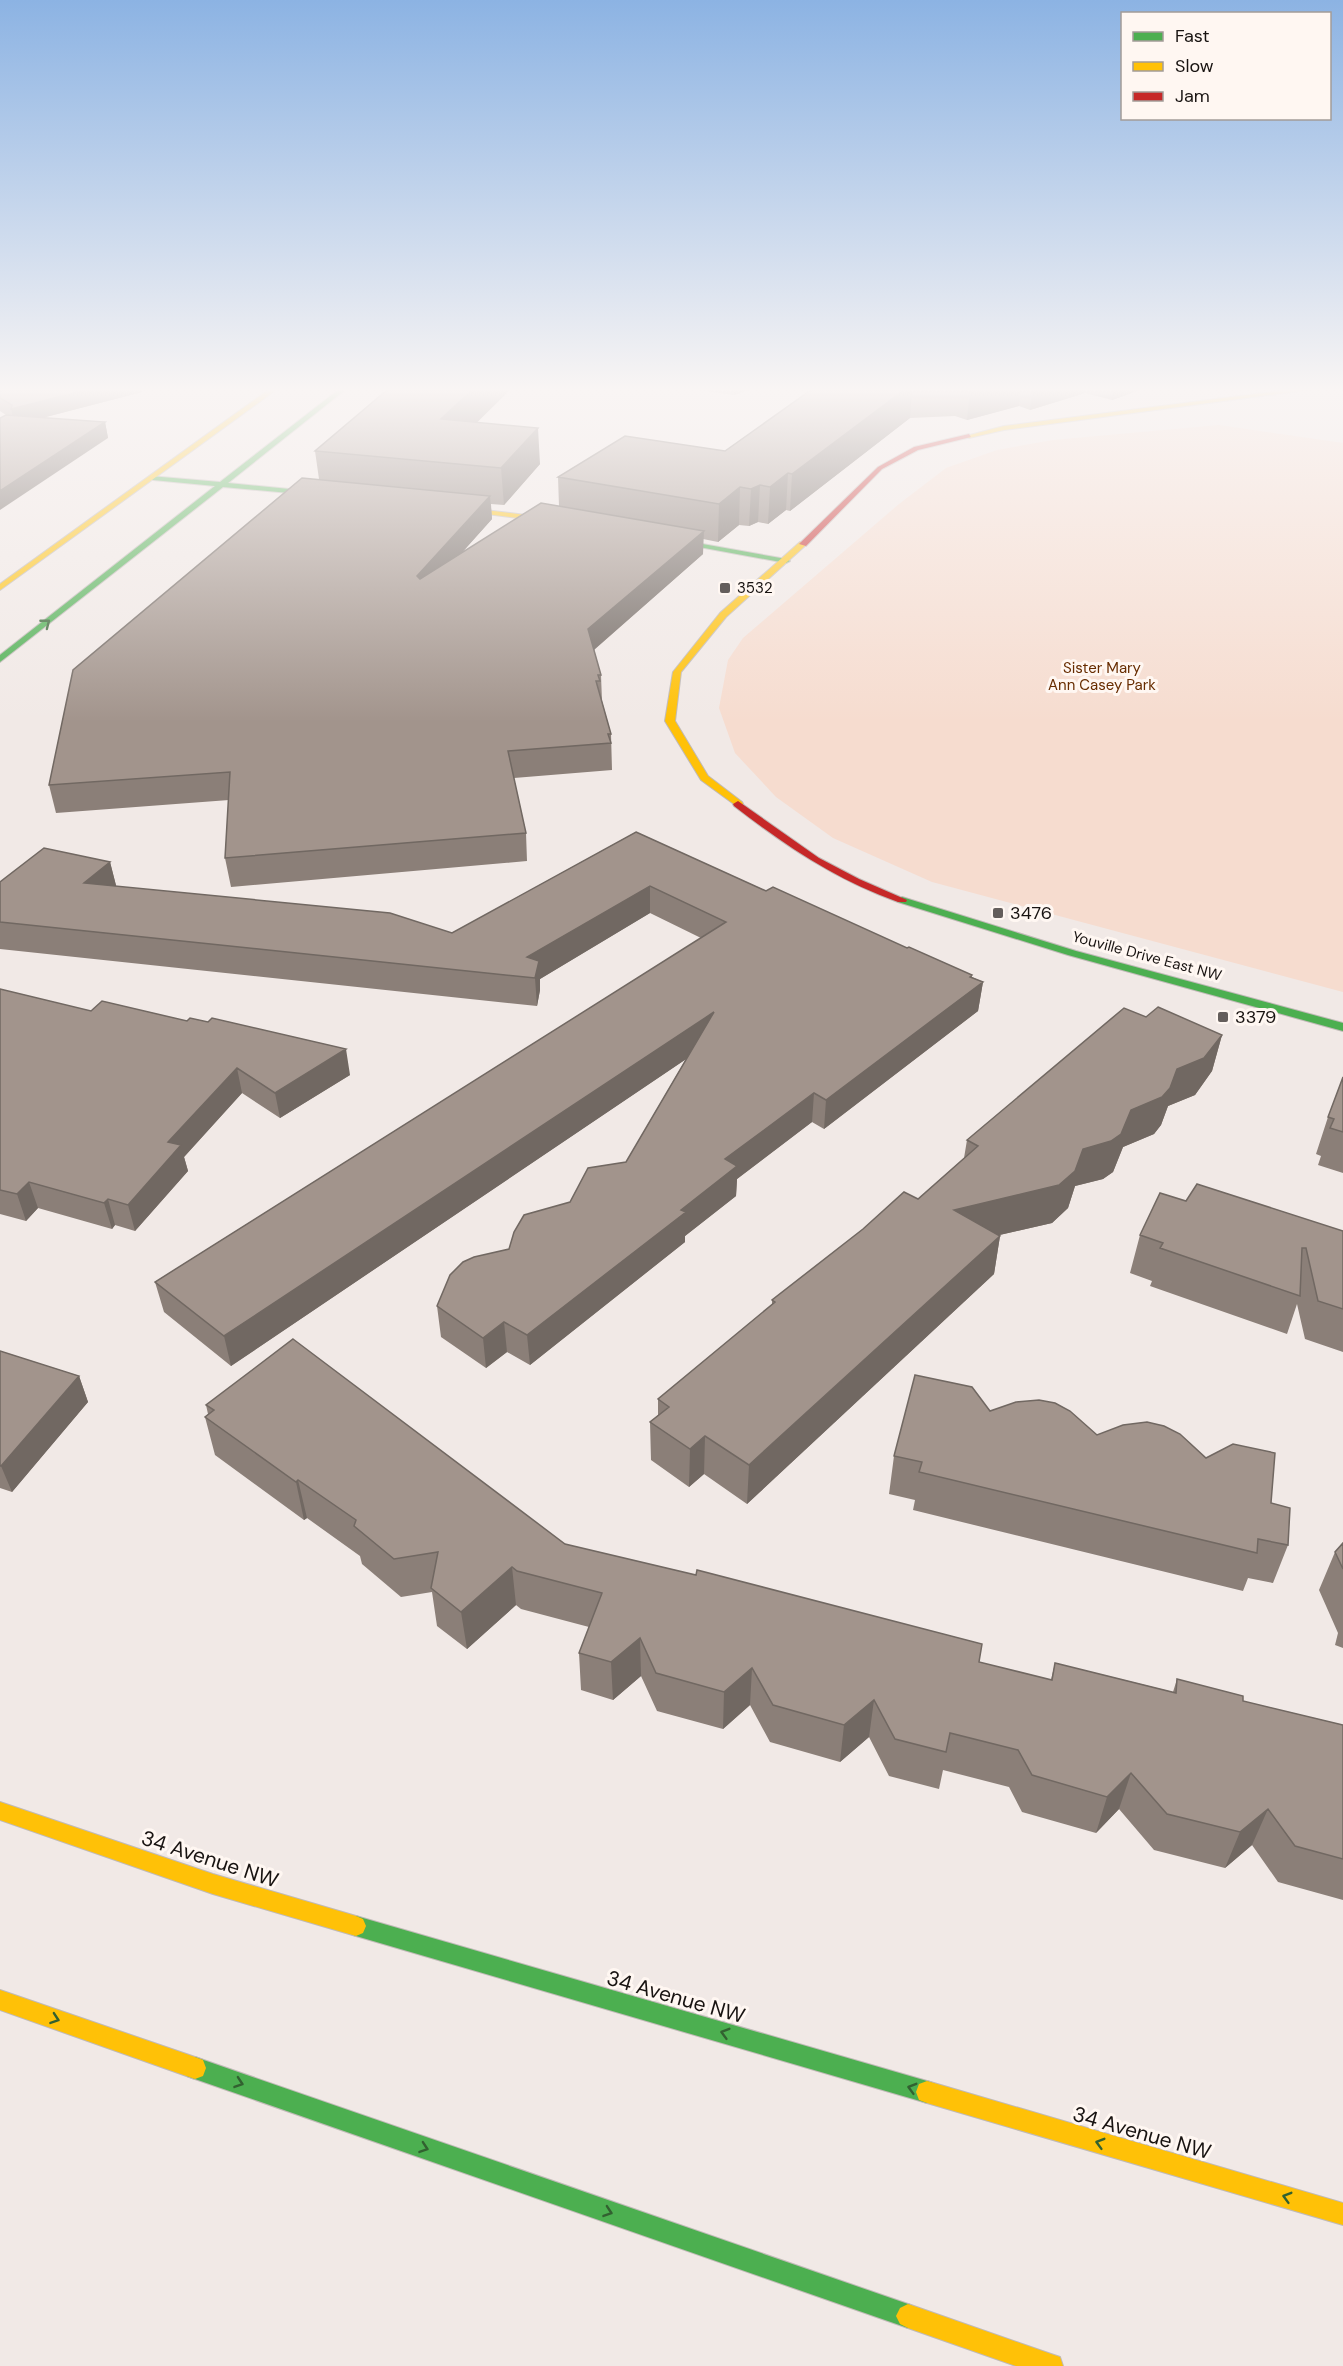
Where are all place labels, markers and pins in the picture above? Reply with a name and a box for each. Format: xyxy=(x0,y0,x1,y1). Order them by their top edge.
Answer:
place label: 3532 xyxy=(737,578,773,598)
marker: 3532 xyxy=(718,581,732,595)
place label: 3476 xyxy=(1010,901,1052,925)
marker: 3476 xyxy=(991,906,1005,920)
place label: 3379 xyxy=(1235,1005,1276,1029)
marker: 3379 xyxy=(1216,1010,1230,1024)

